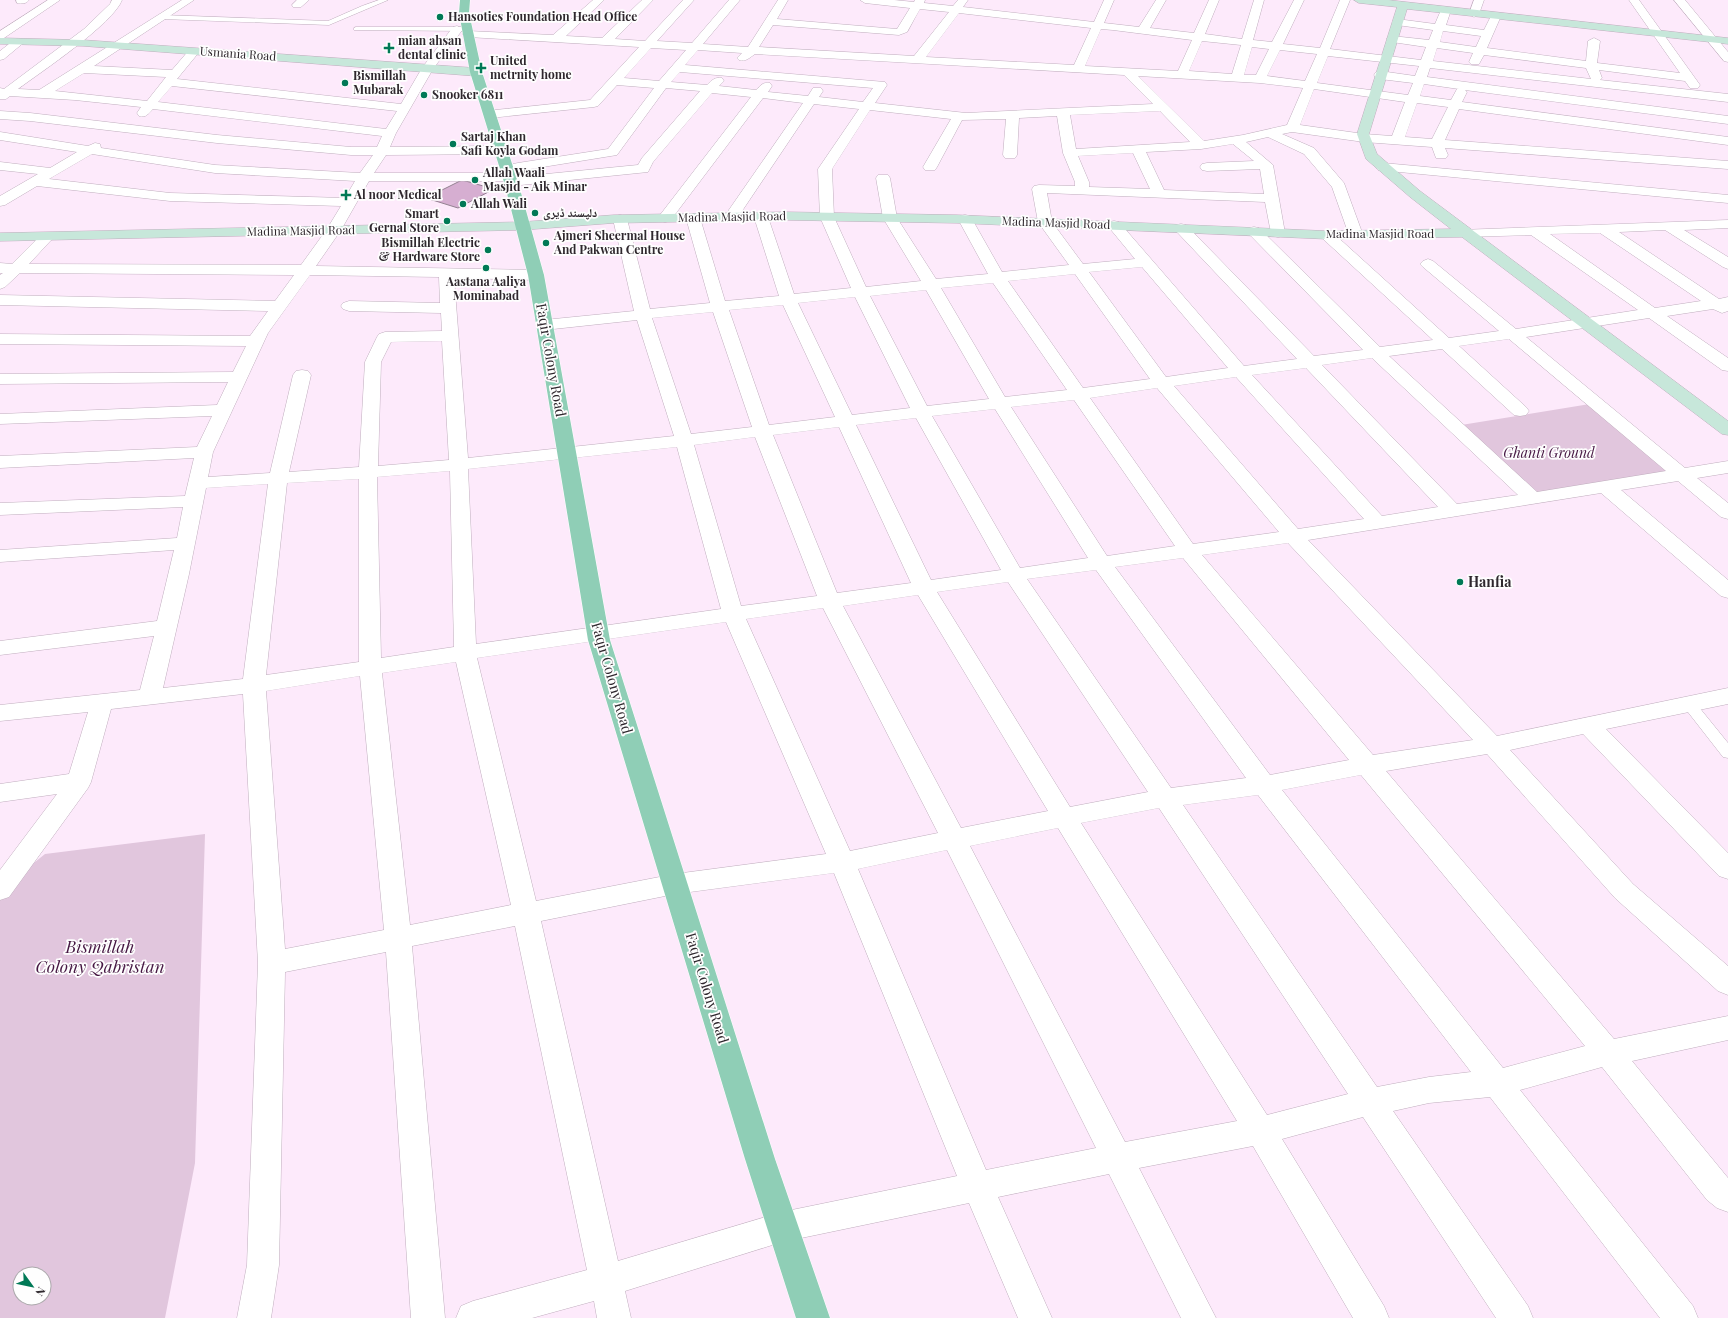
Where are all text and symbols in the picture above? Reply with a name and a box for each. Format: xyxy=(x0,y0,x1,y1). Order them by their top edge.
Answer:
place label: Hansoties Foundation Head Office xyxy=(448,8,637,24)
marker: Hansoties Foundation Head Office xyxy=(435,12,445,22)
place label: mian ahsan dental clinic xyxy=(398,32,466,62)
street label: Usmania Road xyxy=(199,42,277,64)
marker: mian ahsan dental clinic xyxy=(383,42,395,54)
place label: United metrnity home xyxy=(490,52,572,82)
marker: United metrnity home xyxy=(475,62,487,74)
place label: Bismillah Mubarak xyxy=(353,67,407,97)
marker: Bismillah Mubarak xyxy=(340,78,350,88)
place label: Snooker 6811 xyxy=(432,86,504,102)
marker: Snooker 6811 xyxy=(419,90,429,100)
place label: Sartaj Khan Safi Koyla Godam xyxy=(461,128,558,158)
marker: Sartaj Khan Safi Koyla Godam xyxy=(448,139,458,149)
place label: Allah Waali Masjid - Aik Minar xyxy=(482,164,587,194)
marker: Allah Waali Masjid - Aik Minar xyxy=(470,175,480,185)
place label: Al noor Medical xyxy=(353,186,442,202)
marker: Al noor Medical xyxy=(341,190,351,200)
place label: Allah Wali xyxy=(470,195,527,211)
marker: Allah Wali xyxy=(458,199,468,209)
place label: دلپسند ڈیری xyxy=(543,204,597,221)
place label: Smart Gernal Store xyxy=(369,205,440,235)
street label: Madina Masjid Road xyxy=(678,207,786,225)
marker: دلپسند ڈیری xyxy=(530,208,540,218)
street label: Madina Masjid Road xyxy=(1002,212,1111,232)
marker: Smart Gernal Store xyxy=(442,216,452,226)
street label: Madina Masjid Road xyxy=(247,221,355,239)
street label: Madina Masjid Road xyxy=(1326,225,1434,241)
place label: Ajmeri Sheermal House And Pakwan Centre xyxy=(553,227,685,257)
place label: Bismillah Electric & Hardware Store xyxy=(379,234,480,264)
marker: Ajmeri Sheermal House And Pakwan Centre xyxy=(541,238,551,248)
marker: Bismillah Electric & Hardware Store xyxy=(483,245,493,255)
marker: Aastana Aaliya Mominabad xyxy=(481,263,491,273)
place label: Aastana Aaliya Mominabad xyxy=(445,273,527,303)
street label: Faqir Colony Road xyxy=(532,302,571,418)
park label: Ghanti Ground xyxy=(1503,443,1595,462)
place label: Hanfia xyxy=(1468,572,1512,591)
marker: Hanfia xyxy=(1455,577,1465,587)
street label: Faqir Colony Road xyxy=(587,620,637,736)
street label: Faqir Colony Road xyxy=(682,930,733,1046)
park label: Bismillah Colony Qabristan xyxy=(35,935,165,977)
north arrow xyxy=(12,1266,52,1306)
text: N xyxy=(32,1284,49,1299)

